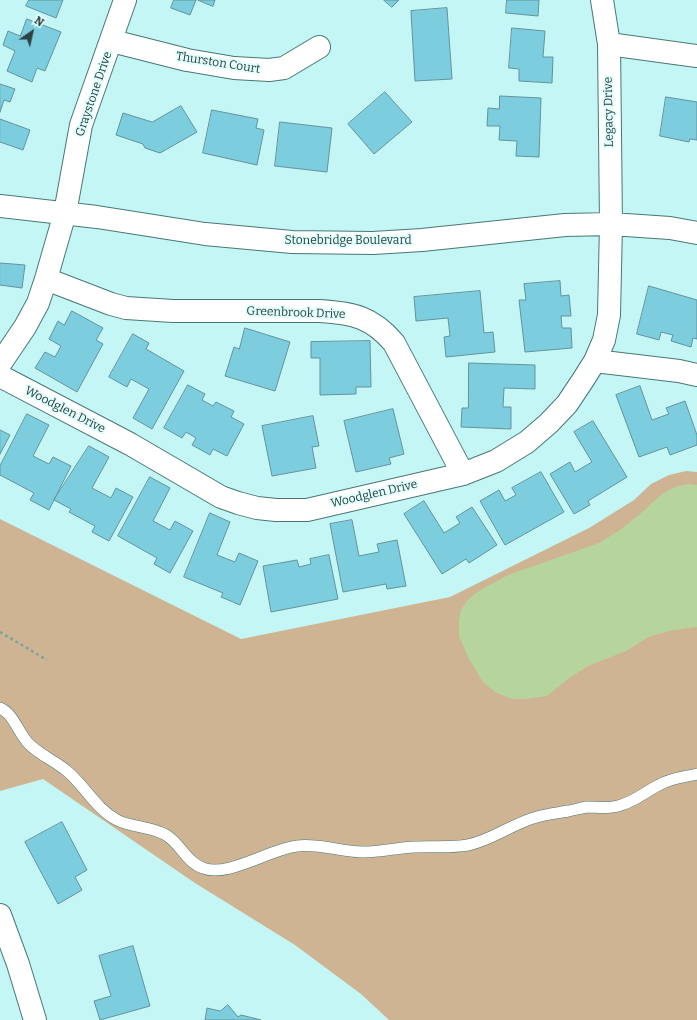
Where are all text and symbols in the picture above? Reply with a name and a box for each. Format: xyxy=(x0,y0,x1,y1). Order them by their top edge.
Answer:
north arrow xyxy=(12,12,52,52)
text: N xyxy=(32,14,46,29)
street label: Thurston Court xyxy=(175,49,261,77)
street label: Graystone Drive xyxy=(73,50,115,138)
street label: Legacy Drive xyxy=(601,77,617,147)
street label: Stonebridge Boulevard xyxy=(284,234,412,248)
street label: Greenbrook Drive xyxy=(246,304,346,322)
street label: Woodglen Drive xyxy=(22,384,108,436)
street label: Woodglen Drive xyxy=(329,477,419,511)

